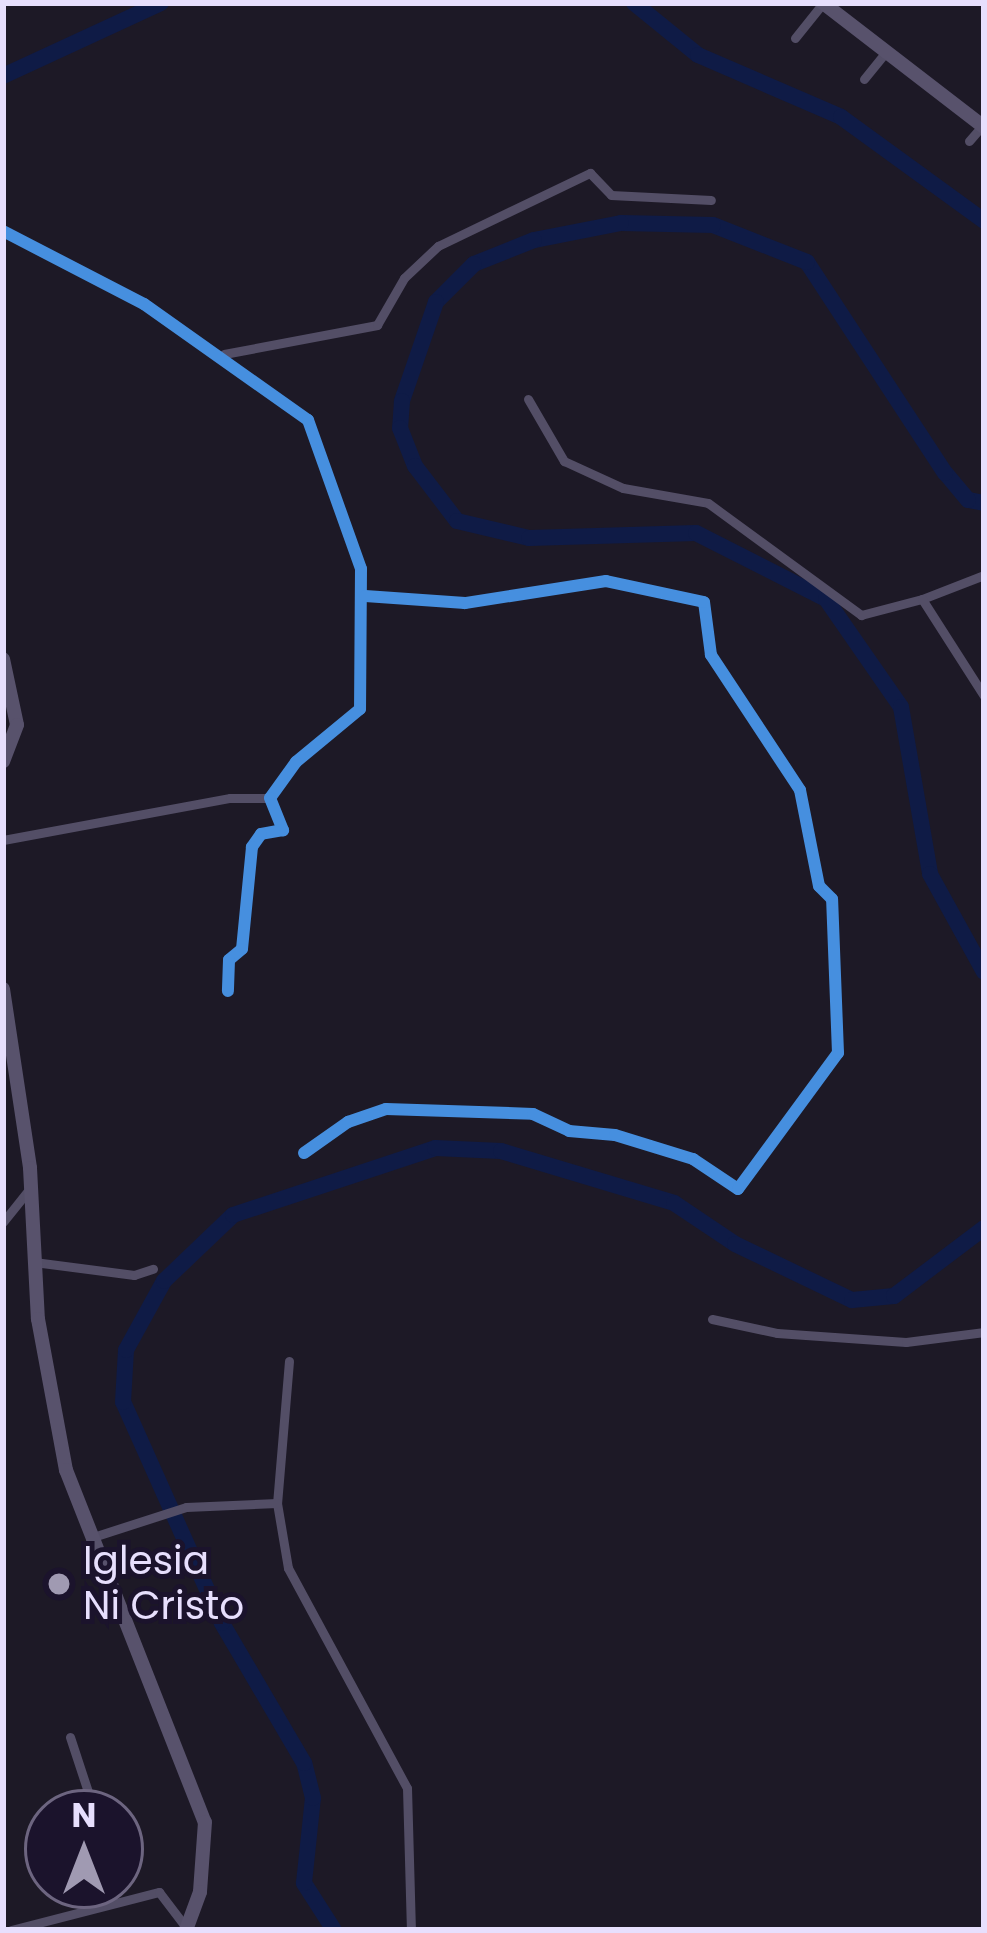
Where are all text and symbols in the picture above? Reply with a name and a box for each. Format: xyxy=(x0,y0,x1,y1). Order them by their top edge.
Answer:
place label: Iglesia Ni Cristo xyxy=(83,1539,244,1630)
marker: Iglesia Ni Cristo xyxy=(46,1571,72,1597)
north arrow xyxy=(24,1789,144,1909)
text: N xyxy=(72,1792,96,1839)

